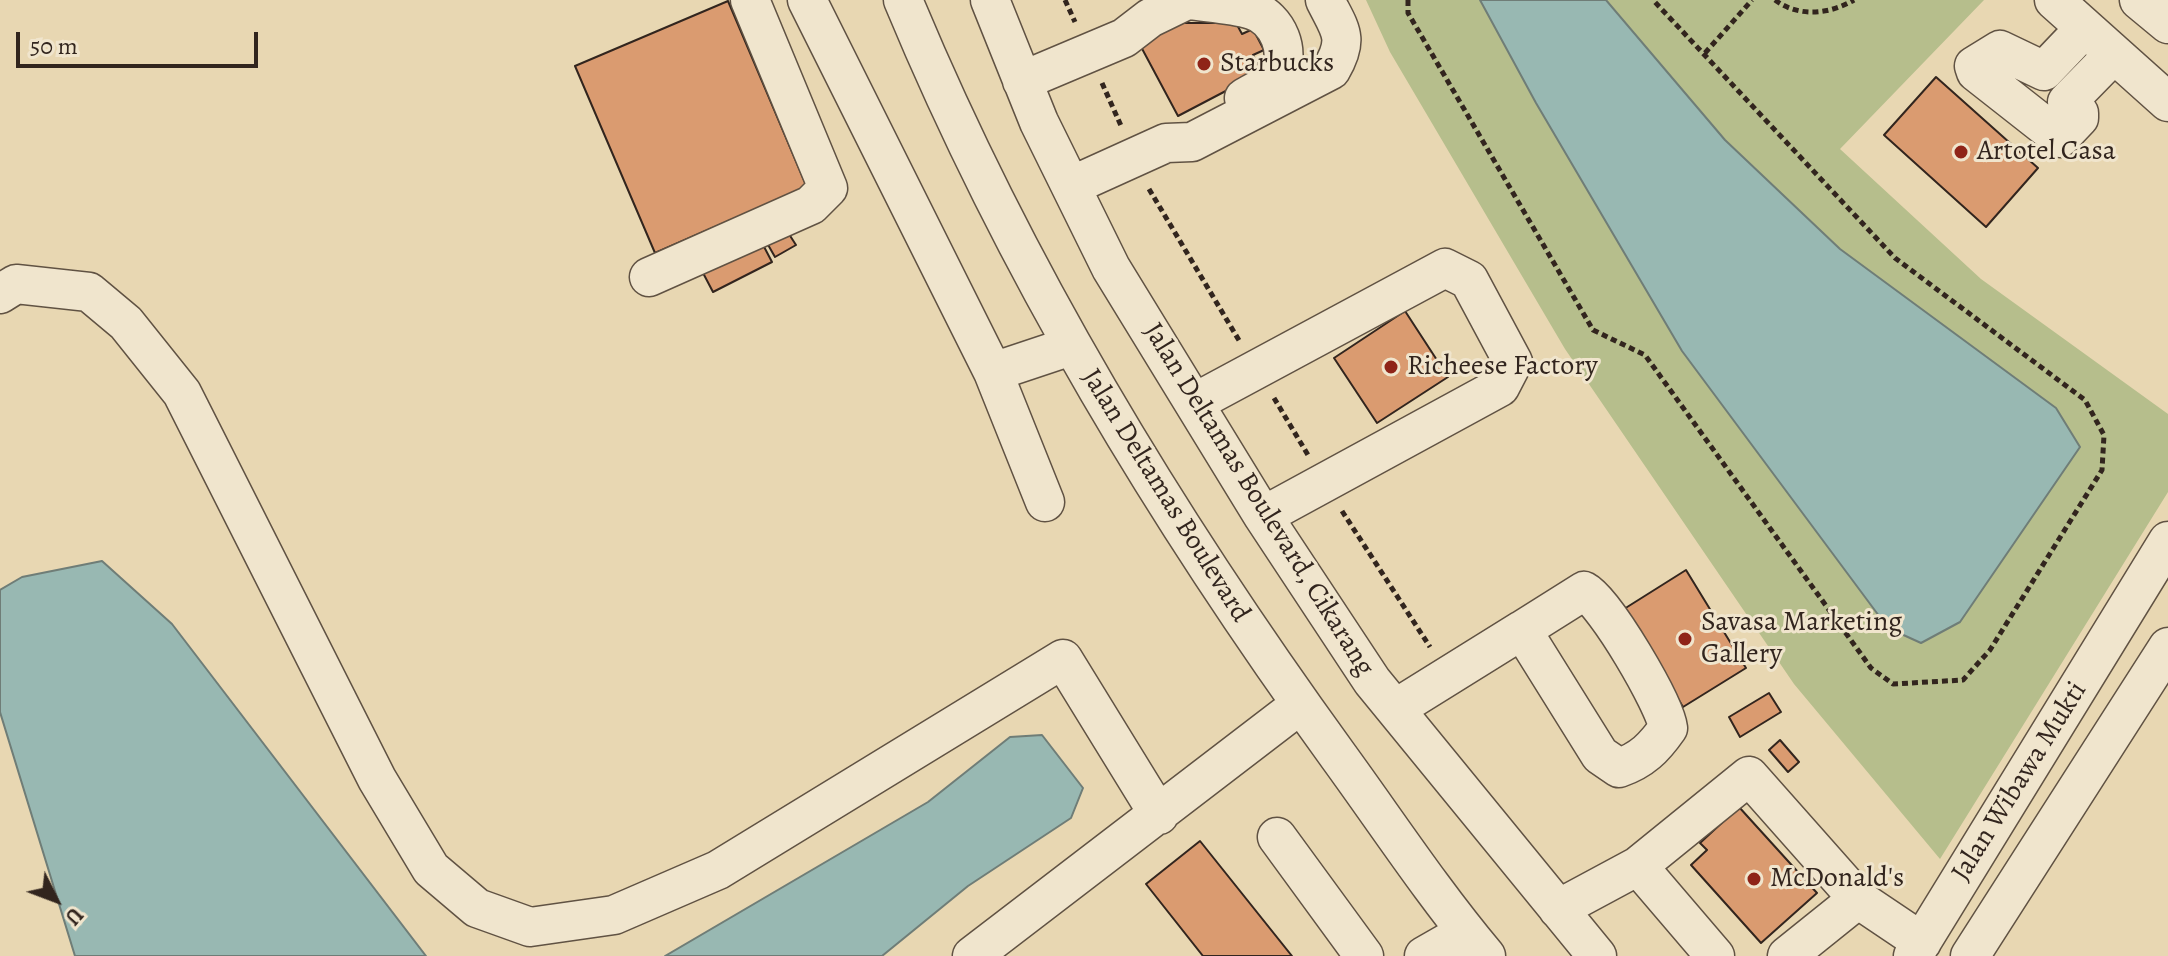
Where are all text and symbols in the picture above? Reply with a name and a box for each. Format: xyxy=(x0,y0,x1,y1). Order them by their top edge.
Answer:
scale bar xyxy=(20,16,262,66)
text: 50 m xyxy=(30,30,78,62)
place label: Starbucks xyxy=(1220,47,1334,81)
marker: Starbucks xyxy=(1195,55,1213,73)
place label: Artotel Casa xyxy=(1977,135,2116,169)
marker: Artotel Casa xyxy=(1952,143,1970,161)
street label: Jalan Deltamas Boulevard, Cikarang xyxy=(1135,317,1381,683)
place label: Richeese Factory xyxy=(1407,350,1598,384)
marker: Richeese Factory xyxy=(1382,358,1400,376)
street label: Jalan Deltamas Boulevard xyxy=(1073,363,1257,629)
place label: Savasa Marketing Gallery xyxy=(1701,606,1902,672)
marker: Savasa Marketing Gallery xyxy=(1676,630,1694,648)
street label: Jalan Wibawa Mukti xyxy=(1945,676,2095,888)
north arrow xyxy=(16,860,96,940)
place label: McDonald's xyxy=(1770,862,1904,896)
marker: McDonald's xyxy=(1745,870,1763,888)
text: U xyxy=(58,901,90,931)

